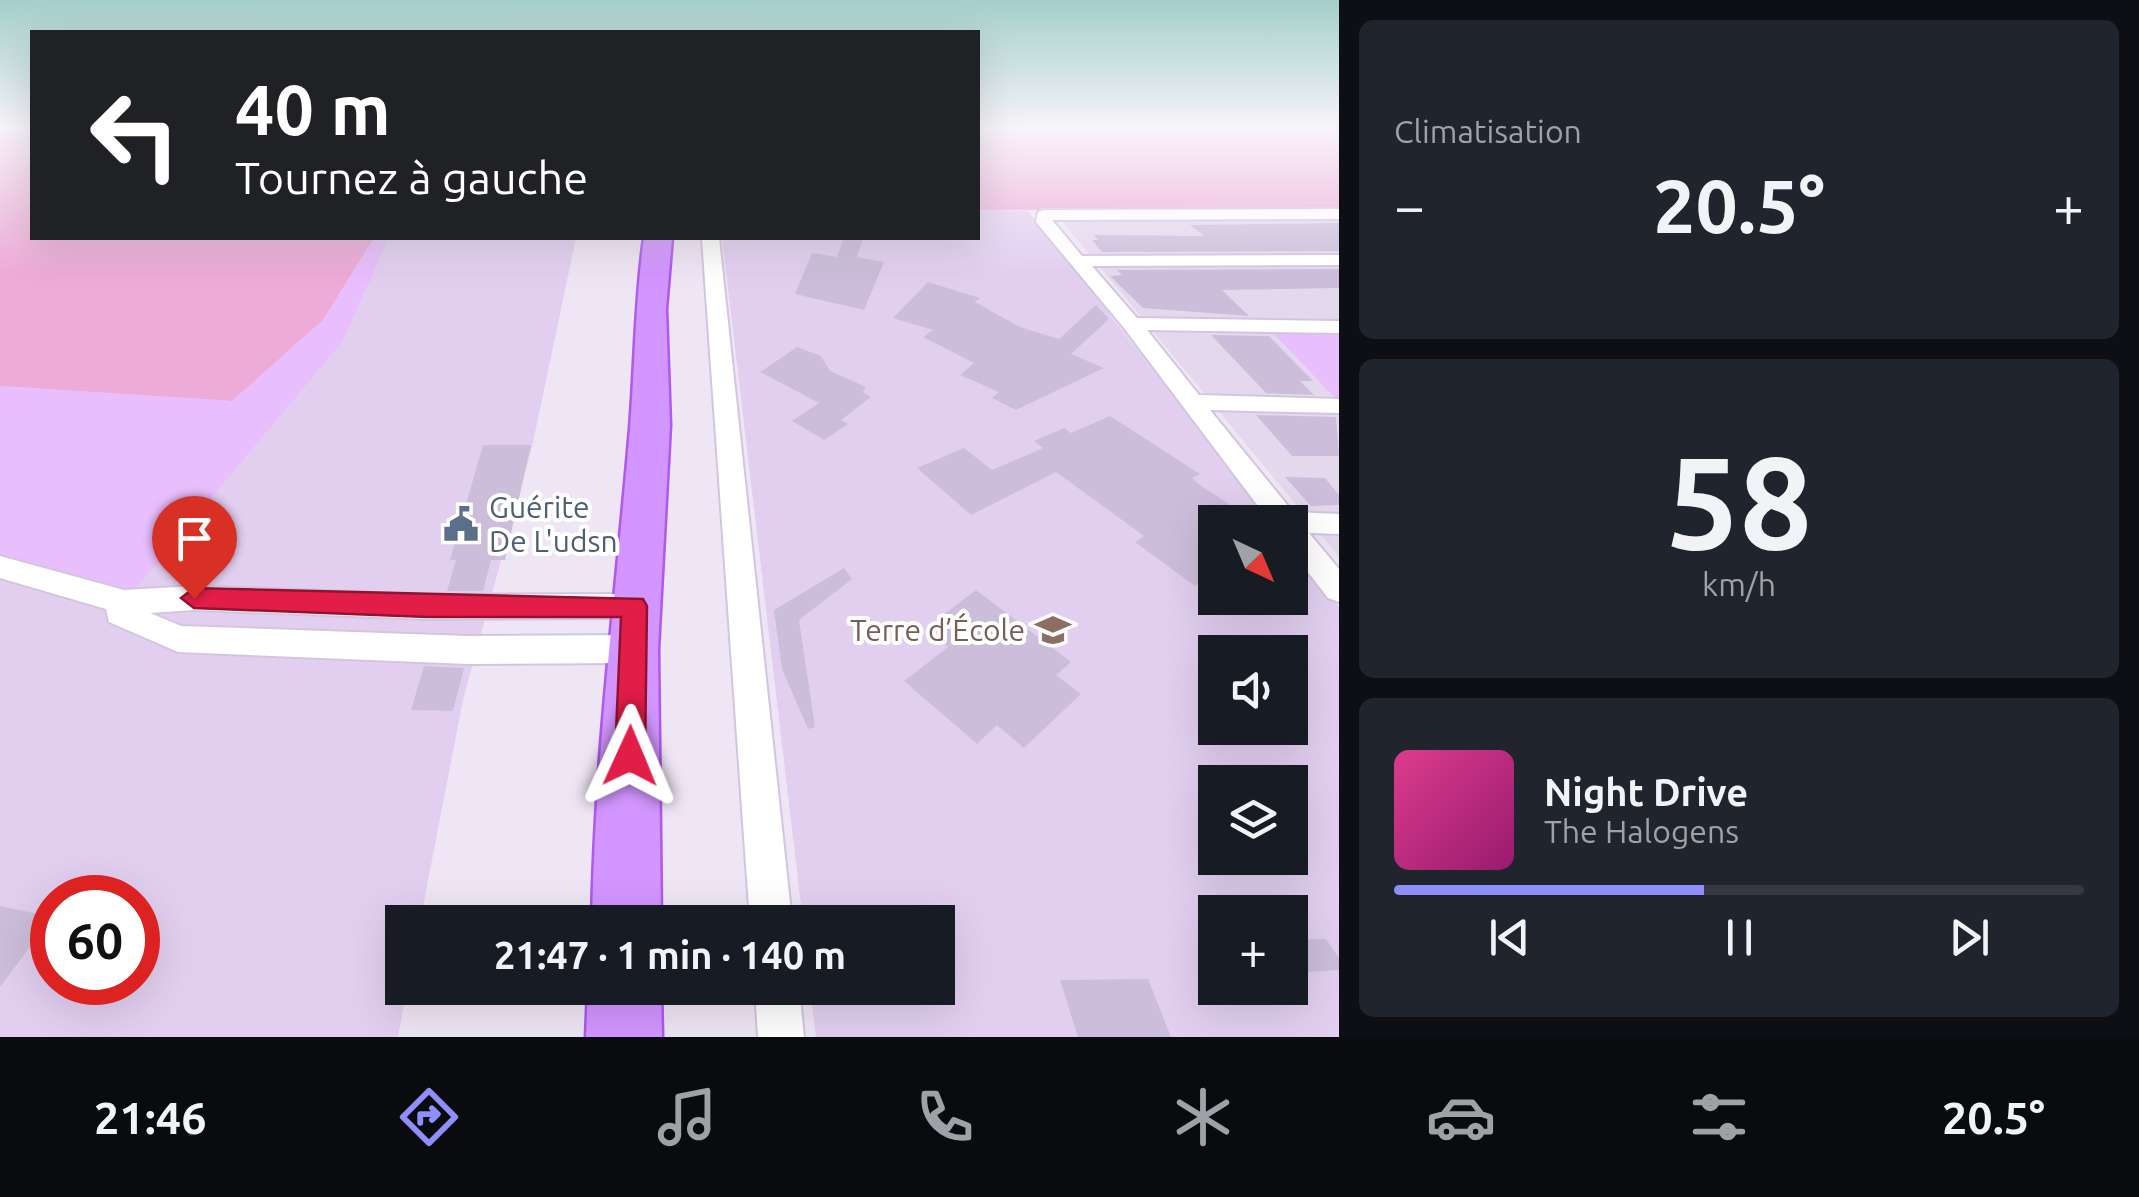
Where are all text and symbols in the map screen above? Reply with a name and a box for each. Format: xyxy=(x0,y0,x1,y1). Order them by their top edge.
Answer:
icon: left xyxy=(70,70,200,200)
text: 40 m xyxy=(235,70,391,148)
text: Climatisation xyxy=(1394,113,1582,149)
text: Tournez à gauche xyxy=(235,152,588,203)
text: 20.5° xyxy=(1653,163,1825,247)
text: − xyxy=(1394,175,1425,236)
text: + xyxy=(2053,175,2084,236)
text: 58 xyxy=(1666,428,1812,574)
place label: Guérite De L'udsn xyxy=(489,490,618,558)
pin xyxy=(152,496,237,599)
public building icon: Guérite De L'udsn xyxy=(442,505,480,543)
north arrow xyxy=(1198,505,1308,615)
map controls xyxy=(1198,505,1308,1005)
icon: arrive xyxy=(167,511,222,566)
text: km/h xyxy=(1702,566,1776,602)
school or university icon: Terre d’École xyxy=(1034,611,1072,649)
place label: Terre d’École xyxy=(850,612,1025,647)
button: sound xyxy=(1198,635,1308,745)
position arrow xyxy=(578,704,682,808)
button: layers xyxy=(1198,765,1308,875)
text: Night Drive xyxy=(1544,771,1748,813)
text: The Halogens xyxy=(1544,813,1739,849)
speed limit sign: 60 xyxy=(30,875,160,1005)
button: + xyxy=(1198,895,1308,1005)
icon: previous xyxy=(1482,910,1537,965)
icon: pause xyxy=(1712,910,1767,965)
icon: next xyxy=(1942,910,1997,965)
text: 21:47 · 1 min · 140 m xyxy=(494,934,846,976)
icon: directions xyxy=(394,1082,464,1152)
icon: music xyxy=(652,1082,722,1152)
icon: phone xyxy=(910,1082,980,1152)
icon: climate xyxy=(1168,1082,1238,1152)
icon: car xyxy=(1426,1082,1496,1152)
icon: filters xyxy=(1684,1082,1754,1152)
text: 21:46 xyxy=(94,1092,207,1143)
text: 20.5° xyxy=(1942,1092,2045,1143)

